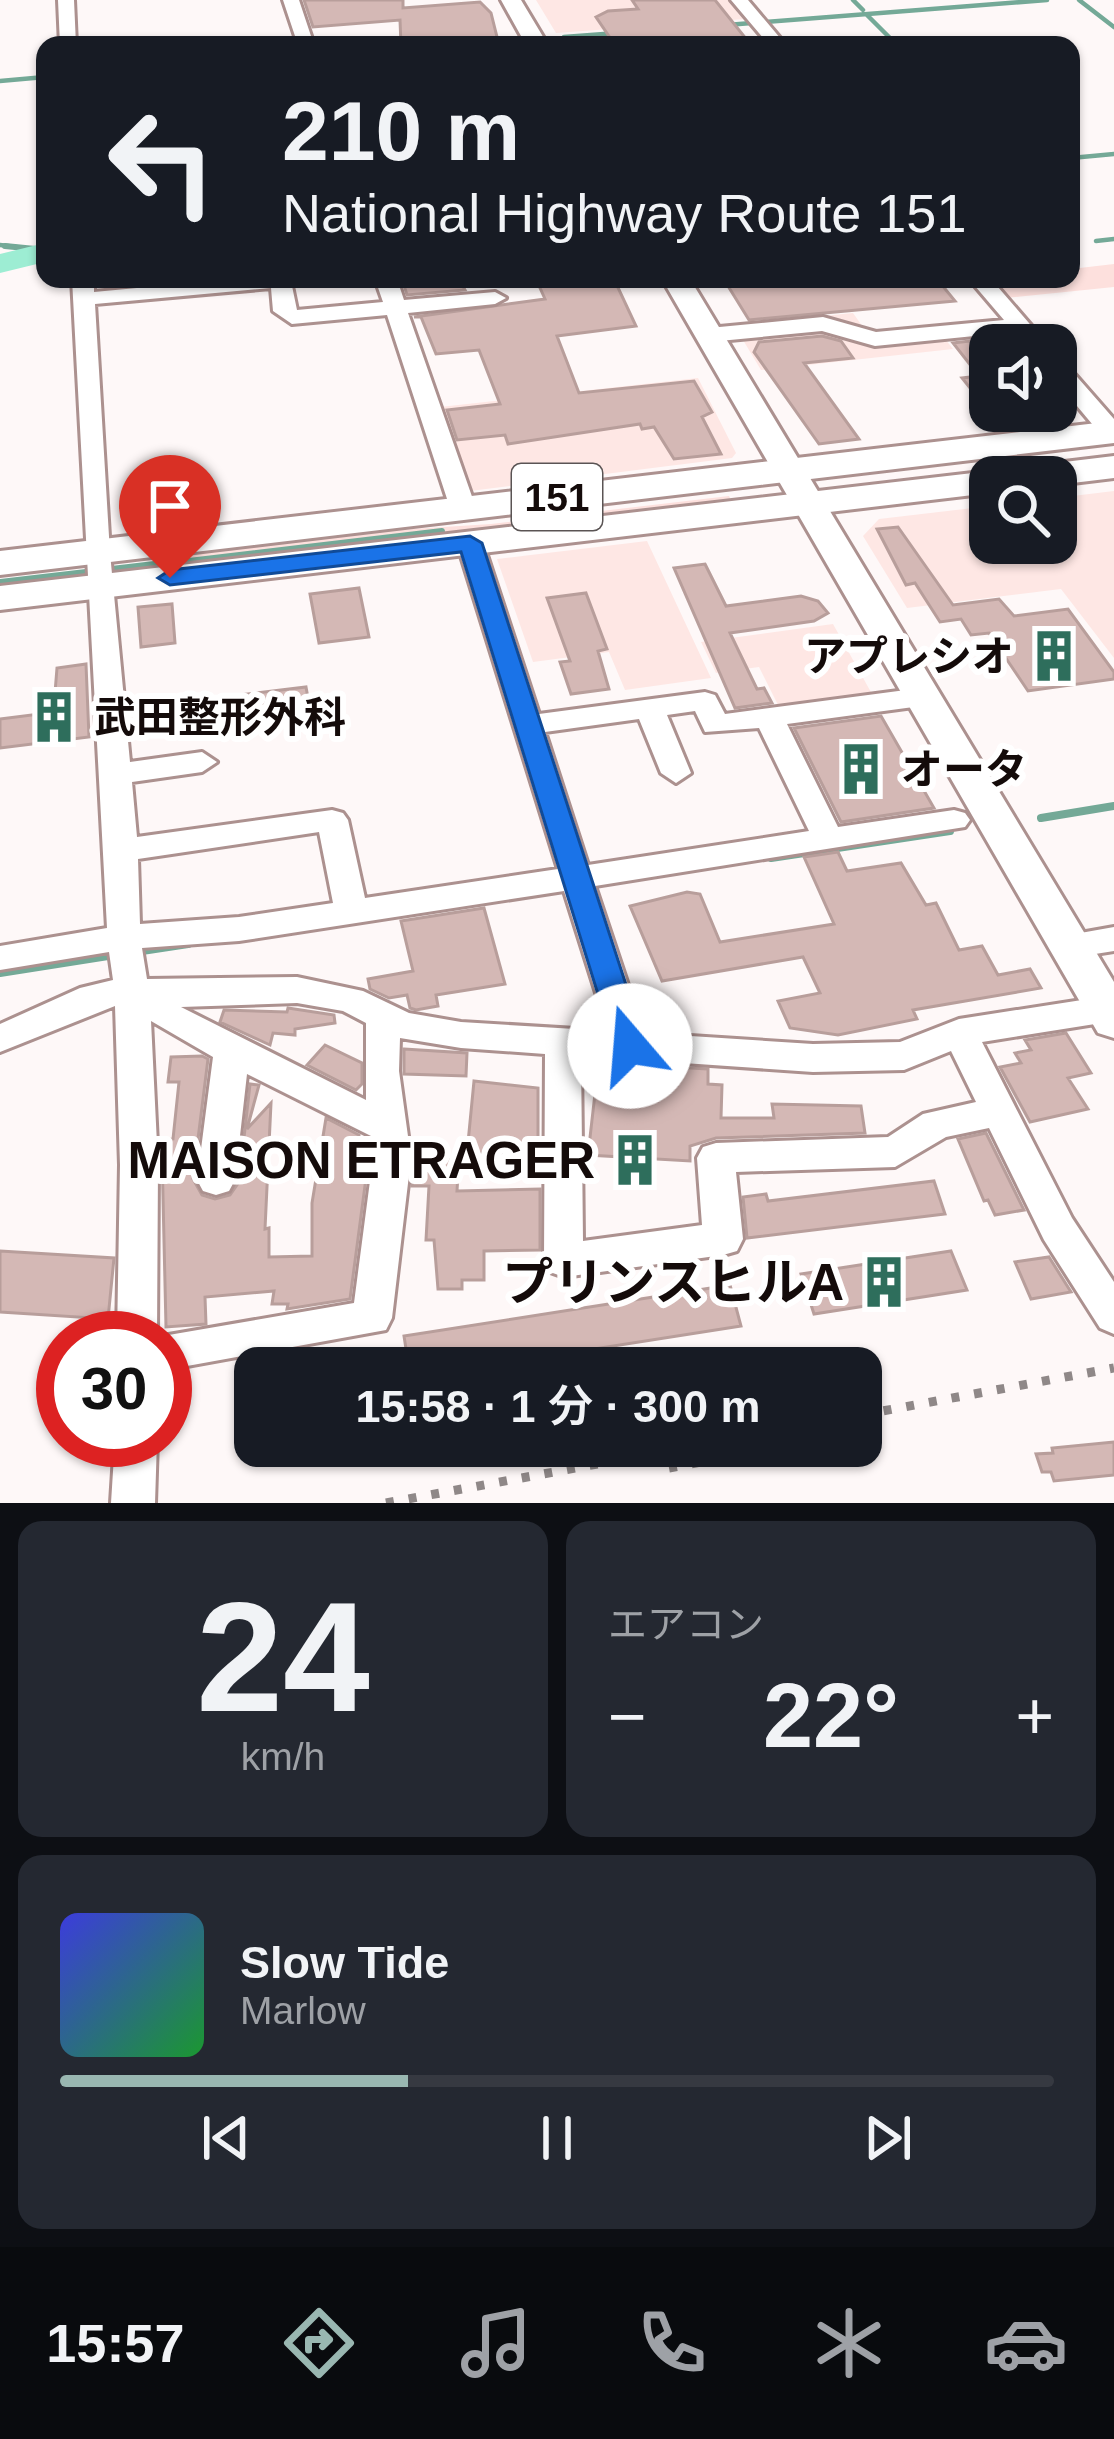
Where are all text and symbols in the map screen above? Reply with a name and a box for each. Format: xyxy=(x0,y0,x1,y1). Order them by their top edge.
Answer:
icon: left xyxy=(84,84,240,240)
text: 210 m xyxy=(282,84,520,178)
text: National Highway Route 151 xyxy=(282,183,966,243)
map controls xyxy=(969,324,1077,564)
button: sound xyxy=(969,324,1077,432)
pin xyxy=(119,455,221,578)
button: search xyxy=(969,456,1077,564)
road number: 151 xyxy=(512,464,602,530)
icon: arrive xyxy=(137,473,203,539)
building icon: アプレシオ xyxy=(1025,627,1083,685)
place label: アプレシオ xyxy=(804,633,1014,680)
building icon: 武田整形外科 xyxy=(25,688,83,746)
place label: 武田整形外科 xyxy=(94,694,346,741)
building icon: オータ xyxy=(832,740,890,798)
place label: オータ xyxy=(901,746,1027,793)
position arrow xyxy=(567,983,693,1109)
building icon: MAISON ETRAGER xyxy=(606,1131,664,1189)
place label: MAISON ETRAGER xyxy=(127,1132,595,1189)
building icon: プリンスヒルA xyxy=(855,1253,913,1311)
place label: プリンスヒルA xyxy=(502,1254,844,1311)
speed limit sign: 30 xyxy=(36,1311,192,1467)
text: 15:58 · 1 分 · 300 m xyxy=(355,1381,761,1432)
text: 24 xyxy=(196,1570,370,1744)
text: エアコン xyxy=(608,1603,764,1646)
text: 22° xyxy=(763,1666,899,1766)
text: − xyxy=(608,1679,647,1753)
text: + xyxy=(1015,1679,1054,1753)
text: km/h xyxy=(241,1735,325,1778)
text: Slow Tide xyxy=(240,1937,449,1988)
text: Marlow xyxy=(240,1989,366,2032)
icon: previous xyxy=(193,2105,259,2171)
icon: pause xyxy=(524,2105,590,2171)
icon: next xyxy=(855,2105,921,2171)
icon: directions xyxy=(277,2301,361,2385)
icon: music xyxy=(454,2301,538,2385)
icon: phone xyxy=(630,2301,714,2385)
icon: climate xyxy=(807,2301,891,2385)
icon: car xyxy=(984,2301,1068,2385)
text: 15:57 xyxy=(46,2313,184,2373)

